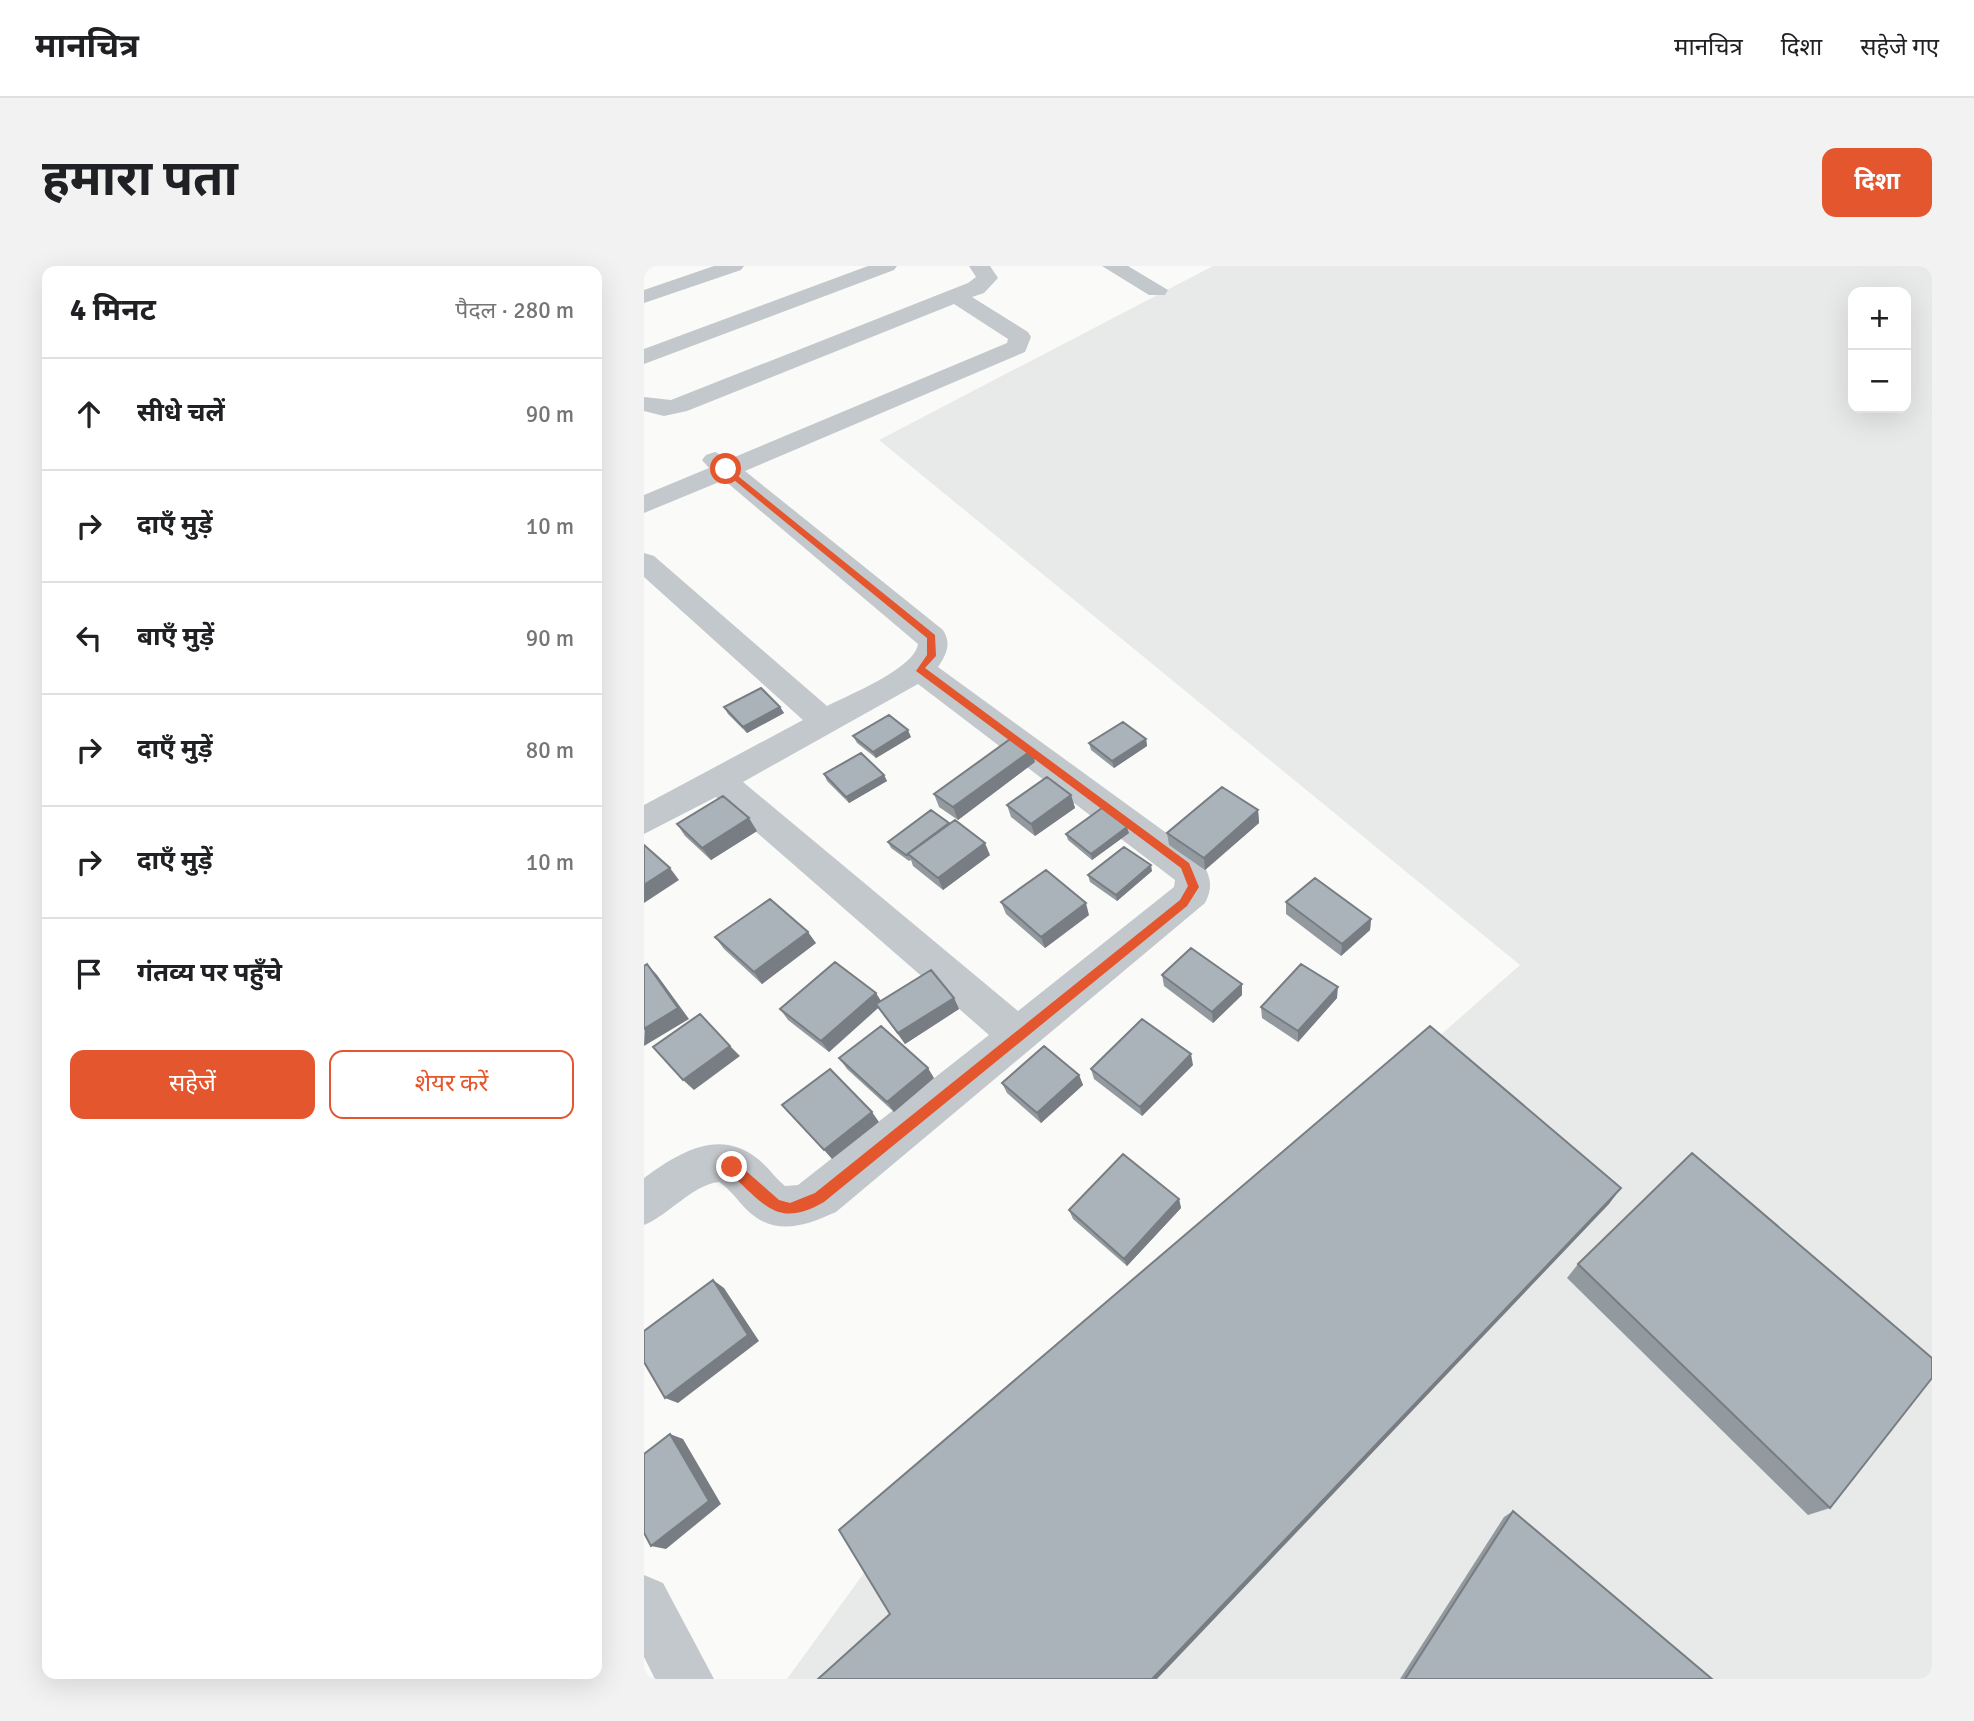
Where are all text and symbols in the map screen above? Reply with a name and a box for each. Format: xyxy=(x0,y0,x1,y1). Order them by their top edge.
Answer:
text: मानचित्र xyxy=(35,26,139,67)
text: मानचित्र xyxy=(1674,32,1743,62)
text: दिशा xyxy=(1781,32,1822,62)
text: सहेजे गए xyxy=(1860,32,1939,62)
button: दिशा xyxy=(1822,148,1932,217)
text: हमारा पता xyxy=(42,149,238,209)
map controls xyxy=(1848,287,1911,413)
button: + xyxy=(1848,287,1911,350)
text: 4 मिनट xyxy=(70,292,156,329)
text: पैदल · 280 m xyxy=(455,296,574,325)
button: − xyxy=(1848,350,1911,413)
icon: ahead xyxy=(70,395,108,433)
text: सीधे चलें xyxy=(137,397,225,429)
text: 90 m xyxy=(526,400,574,429)
route start xyxy=(710,453,741,484)
icon: right xyxy=(70,507,108,545)
text: दाएँ मुड़ें xyxy=(137,509,213,541)
text: 10 m xyxy=(526,512,574,541)
icon: left xyxy=(70,619,108,657)
text: बाएँ मुड़ें xyxy=(137,621,214,653)
text: 90 m xyxy=(526,624,574,653)
icon: right xyxy=(70,731,108,769)
text: दाएँ मुड़ें xyxy=(137,733,213,765)
text: 80 m xyxy=(526,736,574,765)
icon: right xyxy=(70,843,108,881)
text: दाएँ मुड़ें xyxy=(137,845,213,877)
text: 10 m xyxy=(526,848,574,877)
icon: arrive xyxy=(70,955,108,993)
text: गंतव्य पर पहुँचे xyxy=(137,957,282,989)
button: सहेजें xyxy=(70,1050,315,1119)
button: शेयर करें xyxy=(329,1050,574,1119)
route end xyxy=(716,1151,747,1182)

